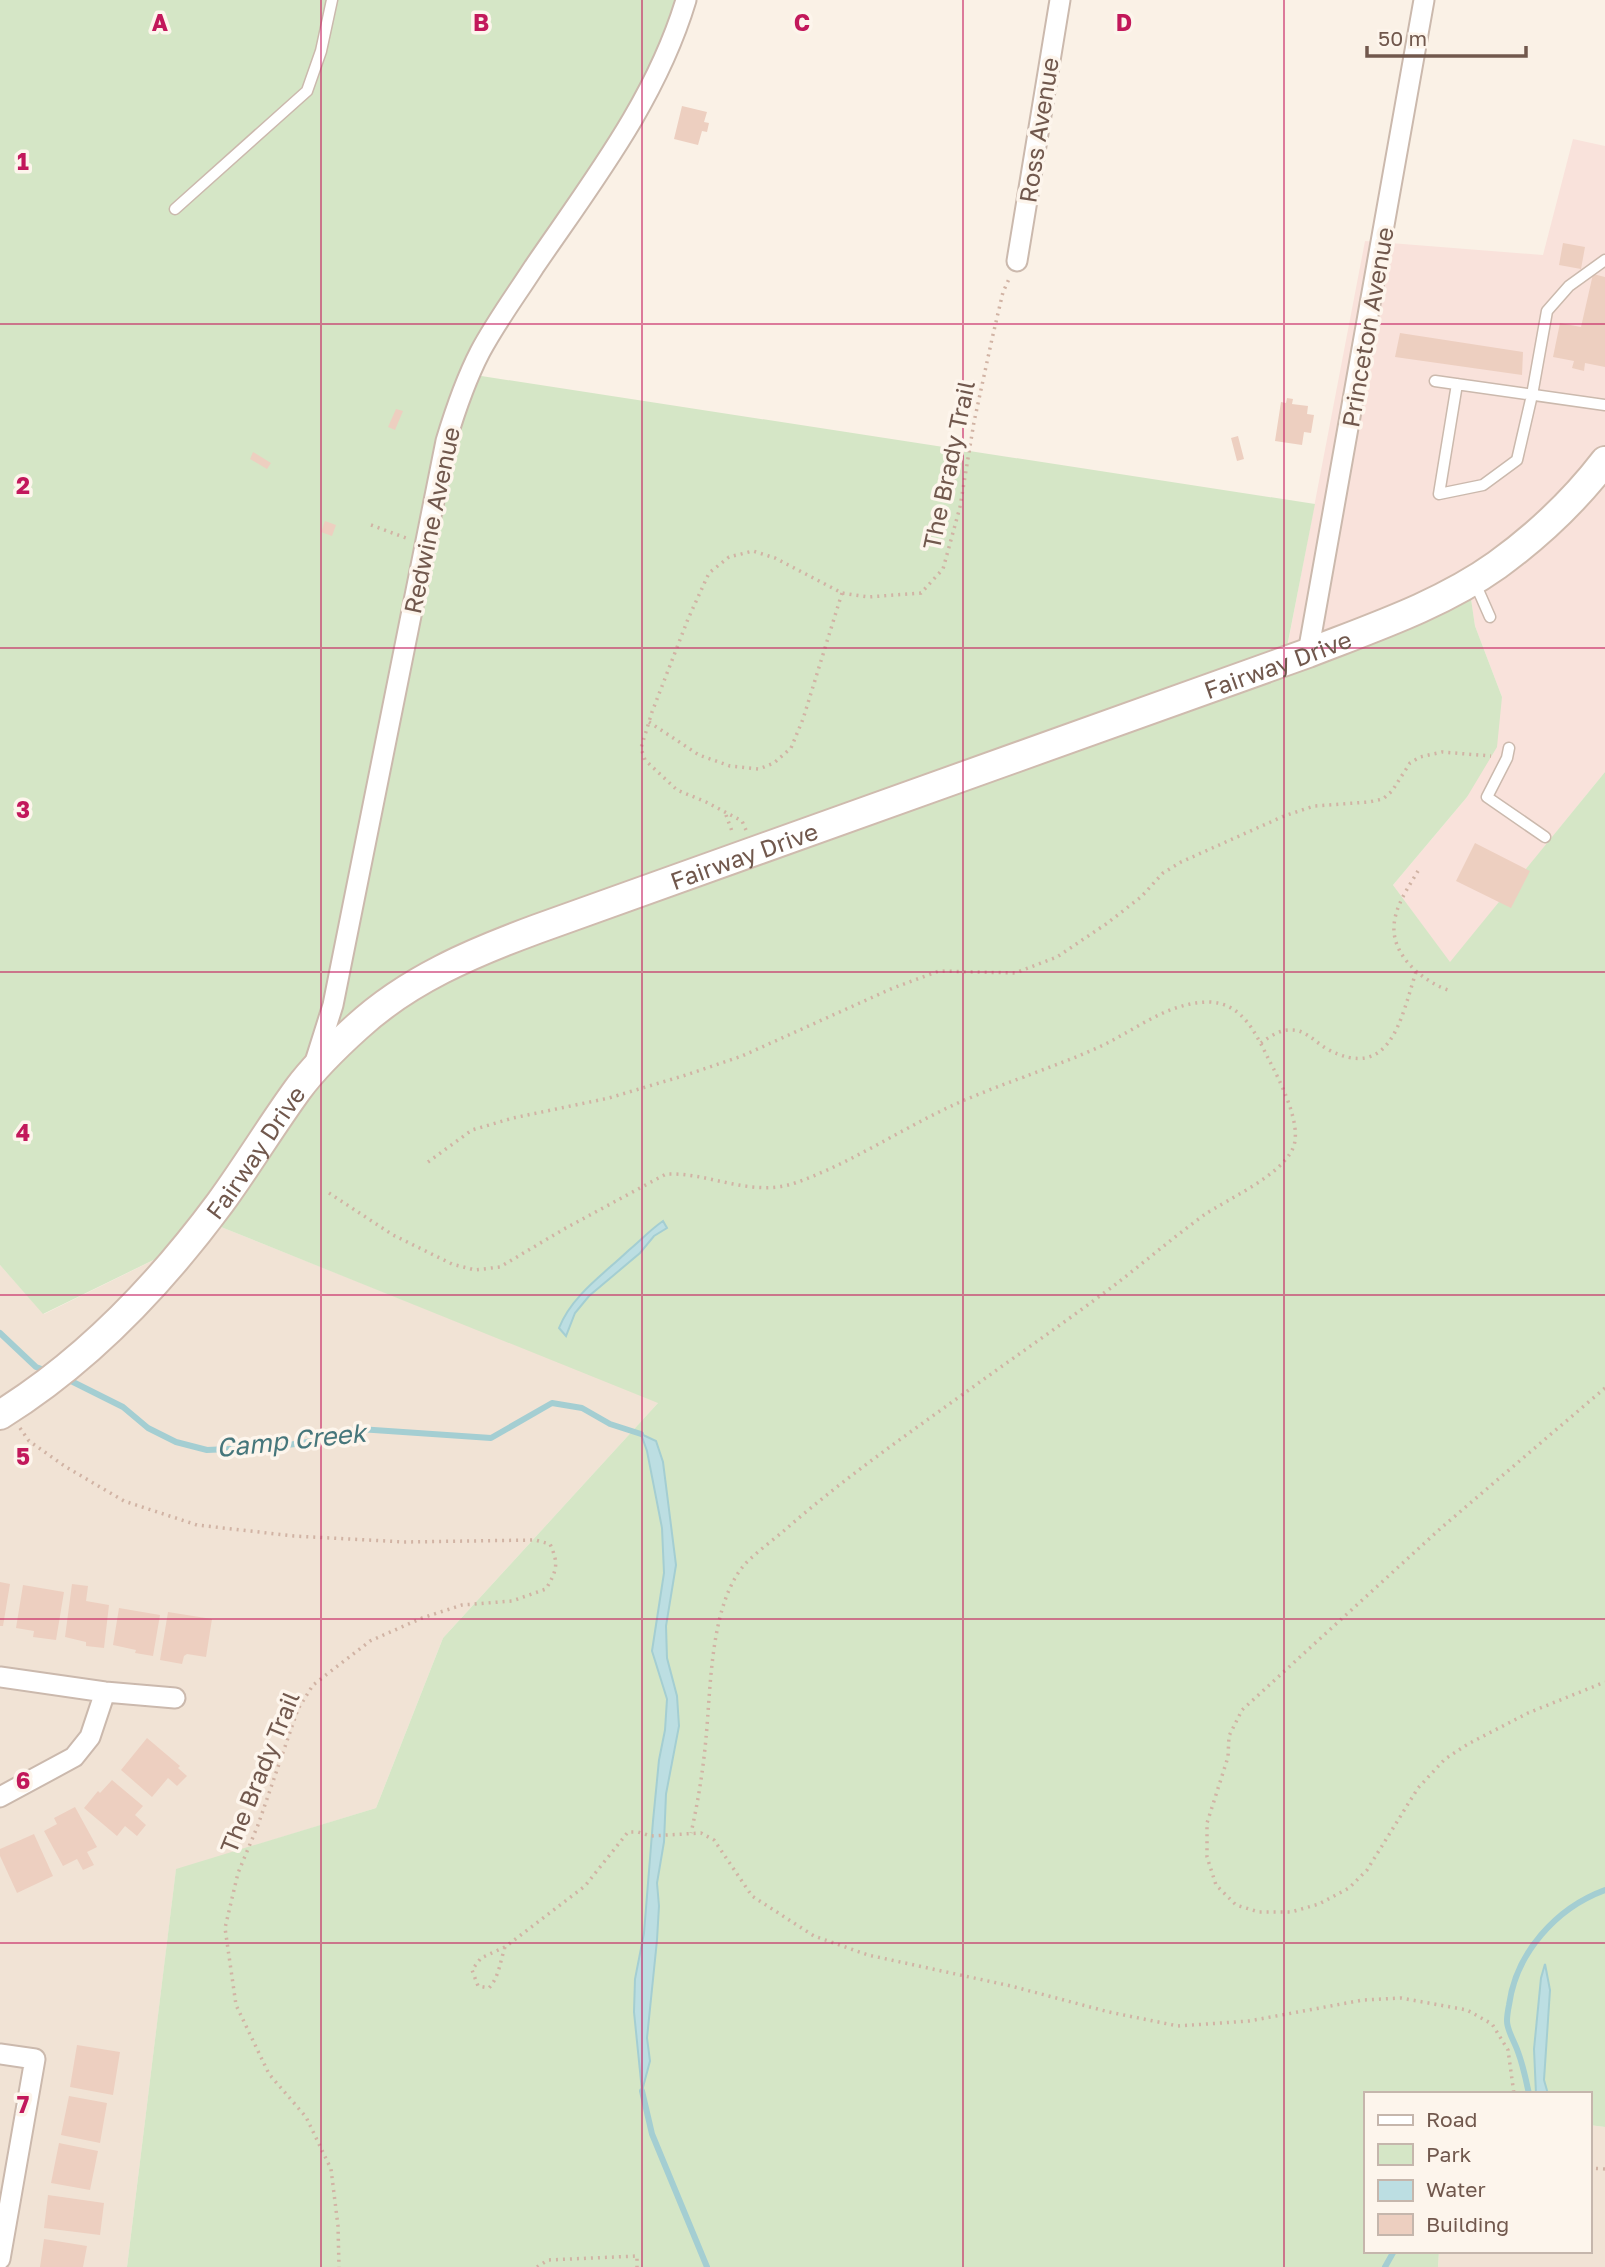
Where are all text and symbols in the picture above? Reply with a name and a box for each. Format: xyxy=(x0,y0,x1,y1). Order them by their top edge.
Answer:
text: A xyxy=(152,8,169,36)
text: B xyxy=(473,8,489,36)
text: C xyxy=(794,8,810,36)
text: D xyxy=(1116,8,1132,36)
scale bar xyxy=(1367,14,1526,58)
text: 50 m xyxy=(1378,25,1427,51)
street label: Ross Avenue xyxy=(1012,55,1064,205)
text: 1 xyxy=(17,147,29,175)
street label: Princeton Avenue xyxy=(1335,225,1399,429)
street label: The Brady Trail xyxy=(916,378,980,552)
street label: Redwine Avenue xyxy=(397,424,465,616)
text: 2 xyxy=(16,471,30,499)
street label: Fairway Drive xyxy=(1200,623,1355,704)
text: 3 xyxy=(16,795,30,823)
street label: Fairway Drive xyxy=(666,815,821,895)
street label: Fairway Drive xyxy=(199,1080,310,1224)
text: 4 xyxy=(16,1118,30,1146)
water label: Camp Creek xyxy=(215,1416,370,1463)
text: 5 xyxy=(16,1442,30,1470)
street label: The Brady Trail xyxy=(213,1687,305,1857)
text: 6 xyxy=(16,1766,30,1794)
text: 7 xyxy=(17,2090,29,2118)
legend xyxy=(1364,2092,1591,2253)
text: Road xyxy=(1426,2106,1477,2132)
text: Park xyxy=(1426,2141,1472,2167)
text: Water xyxy=(1426,2176,1486,2202)
text: Building xyxy=(1426,2211,1509,2237)

